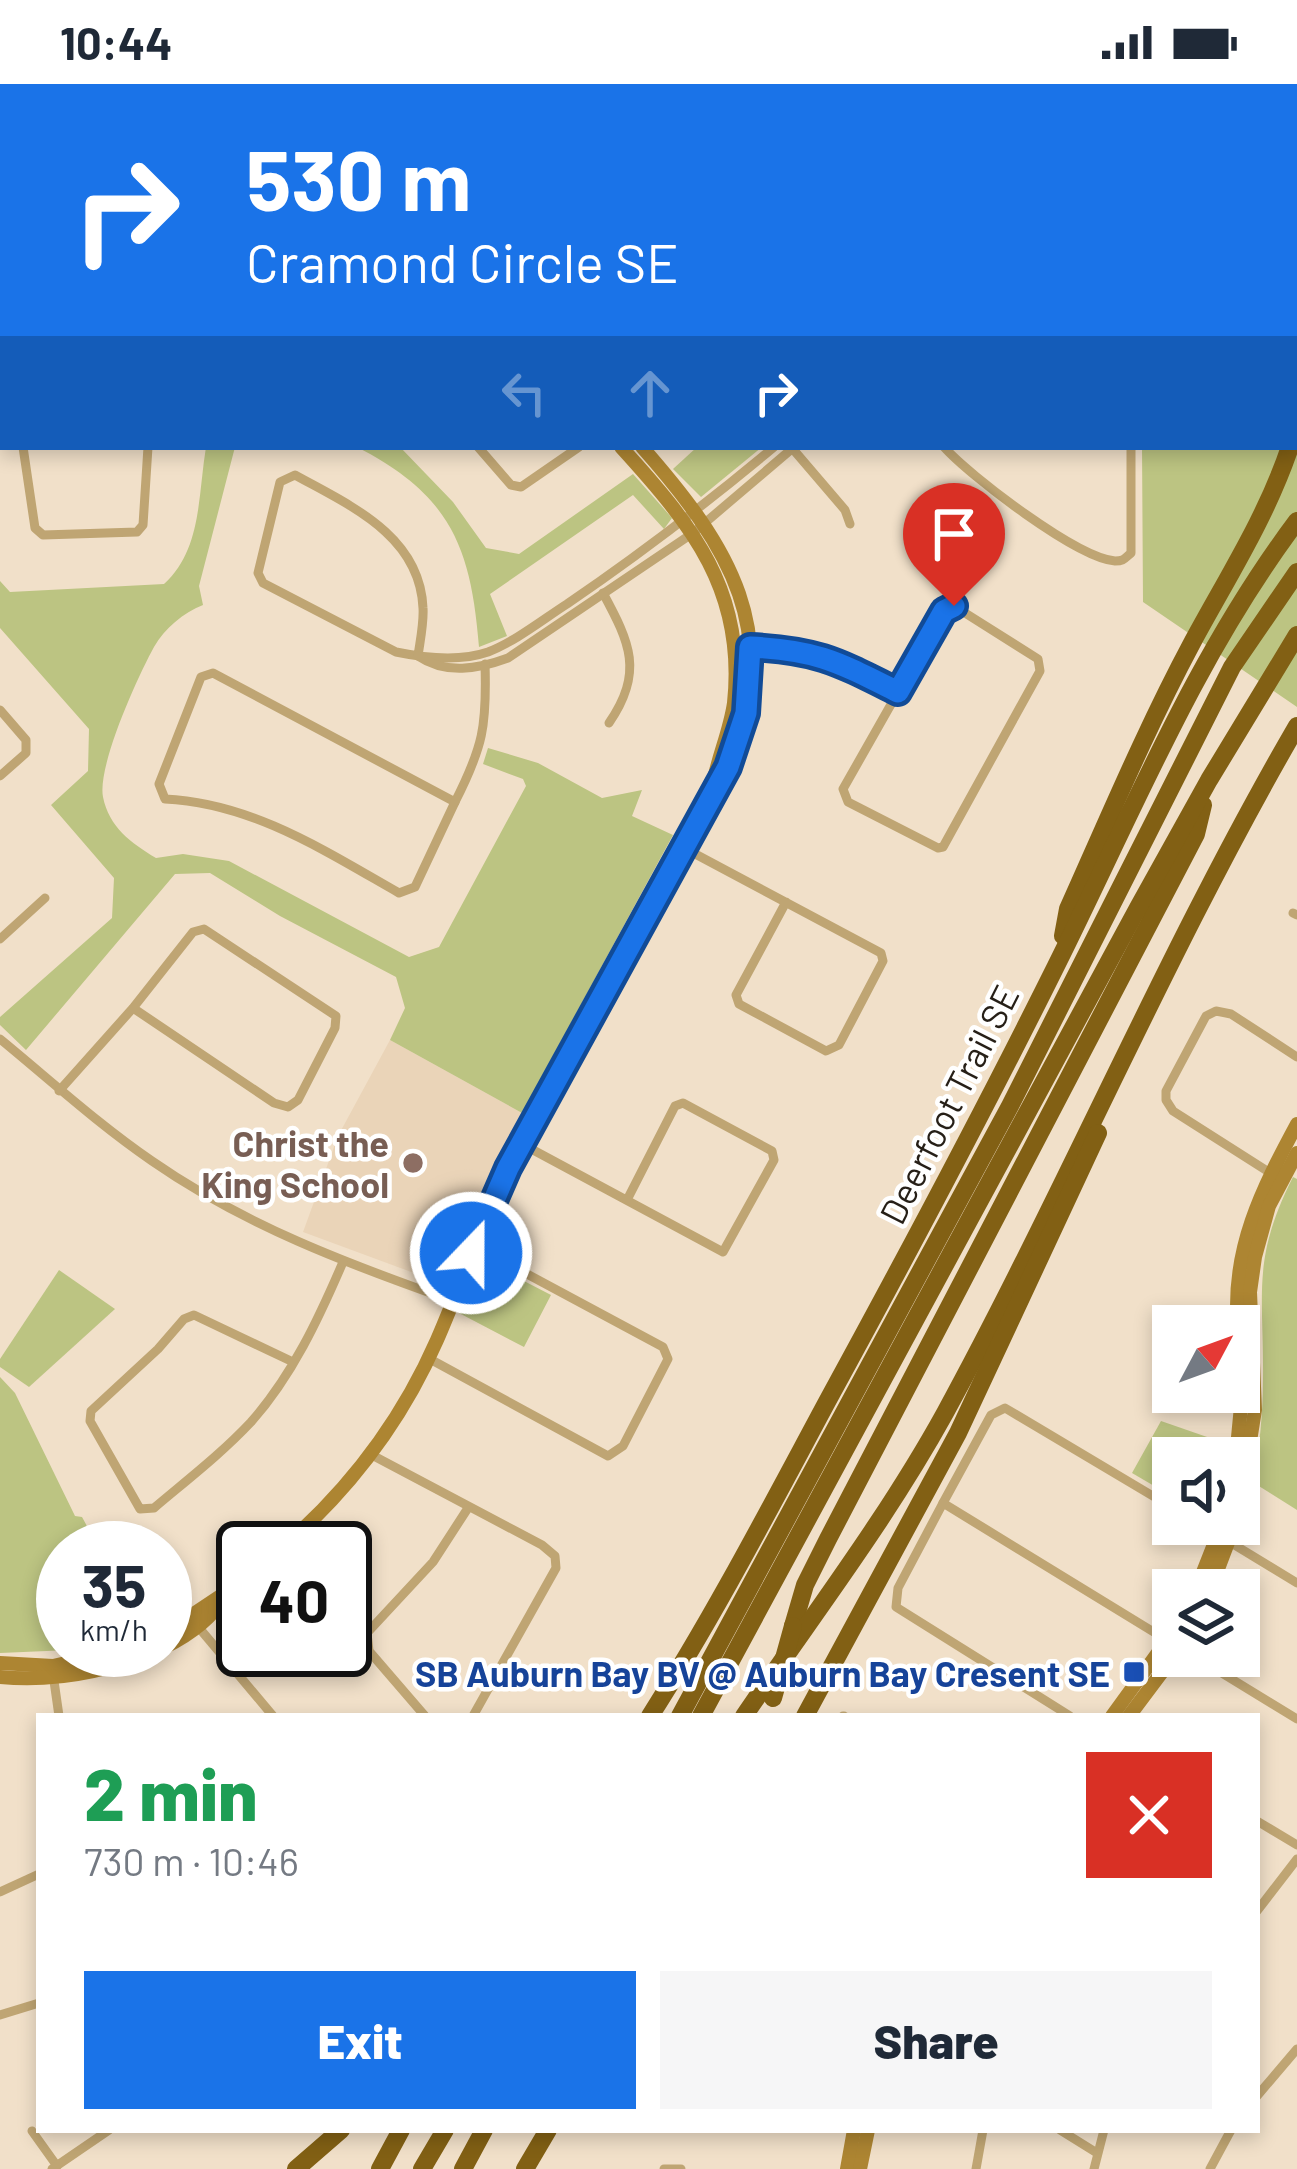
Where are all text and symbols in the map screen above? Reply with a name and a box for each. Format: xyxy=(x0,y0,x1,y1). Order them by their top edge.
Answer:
text: 10:44 xyxy=(60,15,172,69)
text: 530 m xyxy=(246,127,471,228)
icon: right xyxy=(48,132,204,288)
text: Cramond Circle SE xyxy=(246,229,679,294)
icon: left xyxy=(491,360,557,426)
icon: ahead xyxy=(617,360,683,426)
icon: right xyxy=(743,360,809,426)
pin xyxy=(903,483,1005,606)
icon: arrive xyxy=(921,501,987,567)
street label: Deerfoot Trail SE xyxy=(869,977,1027,1231)
place label: Christ the King School xyxy=(201,1121,389,1205)
marker: Christ the King School xyxy=(400,1150,426,1176)
position arrow xyxy=(408,1190,534,1316)
north arrow xyxy=(1152,1305,1260,1413)
map controls xyxy=(1152,1305,1260,1677)
button: sound xyxy=(1152,1437,1260,1545)
speed limit sign: 40 xyxy=(216,1521,372,1677)
text: 35 xyxy=(82,1548,146,1620)
button: layers xyxy=(1152,1569,1260,1677)
text: km/h xyxy=(80,1611,148,1647)
place label: SB Auburn Bay BV @ Auburn Bay Cresent SE xyxy=(415,1651,1110,1694)
marker: SB Auburn Bay BV @ Auburn Bay Cresent SE xyxy=(1121,1659,1147,1685)
text: 2 min xyxy=(84,1749,258,1835)
button: close xyxy=(1086,1752,1212,1878)
text: 730 m · 10:46 xyxy=(84,1837,299,1884)
button: Exit xyxy=(84,1971,636,2109)
button: Share xyxy=(660,1971,1212,2109)

